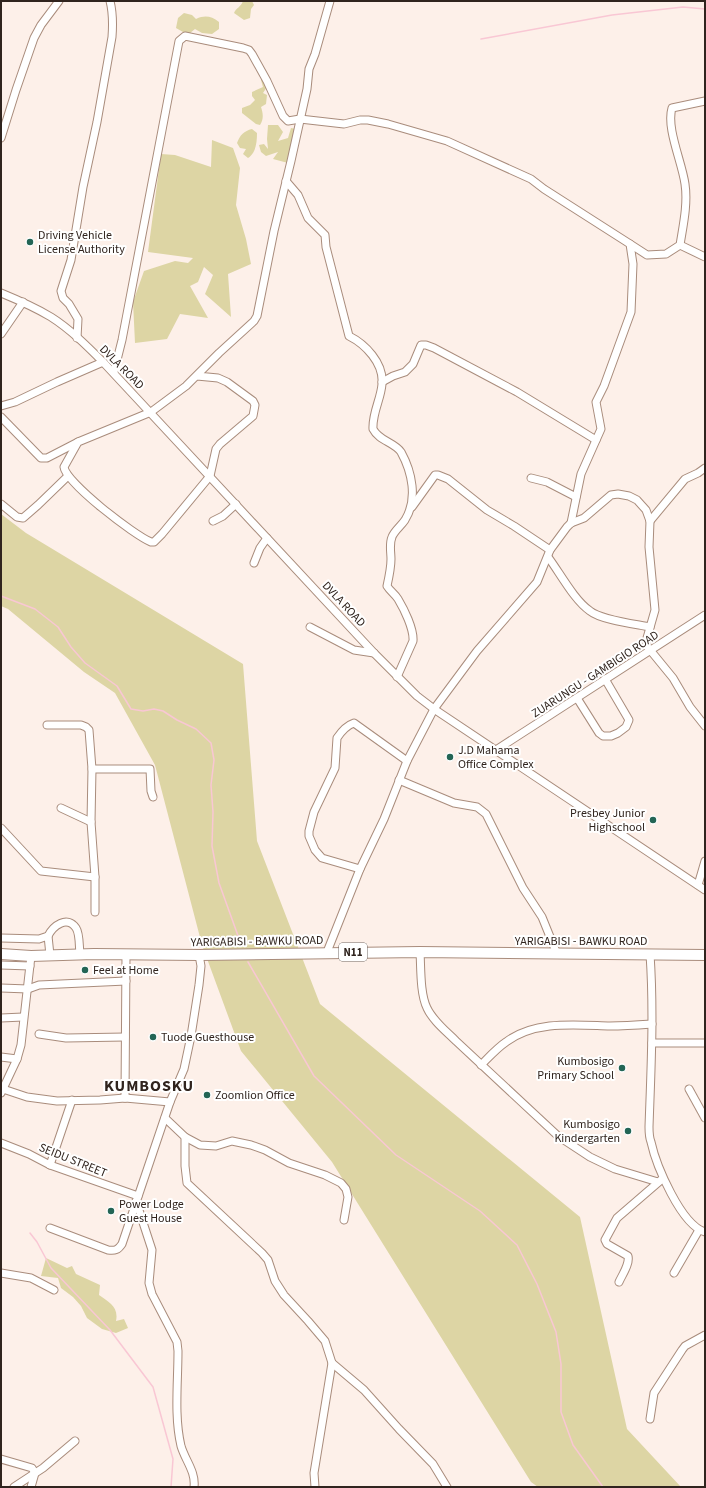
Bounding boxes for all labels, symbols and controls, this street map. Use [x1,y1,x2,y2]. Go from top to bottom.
place label: Driving Vehicle License Authority [38,227,125,258]
marker: Driving Vehicle License Authority [25,237,35,247]
street label: DVLA ROAD [96,341,148,393]
street label: DVLA ROAD [318,578,369,631]
street label: ZUARUNGU - GAMBIGIO ROAD [528,627,662,722]
place label: J.D Mahama Office Complex [458,742,534,773]
marker: J.D Mahama Office Complex [445,752,455,762]
place label: Presbey Junior Highschool [570,805,646,836]
marker: Presbey Junior Highschool [648,815,658,825]
street label: YARIGABISI - BAWKU ROAD [190,932,324,951]
street label: YARIGABISI - BAWKU ROAD [514,933,647,950]
road number: N11 [339,943,367,961]
place label: Feel at Home [93,962,159,979]
marker: Feel at Home [80,965,90,975]
place label: Tuode Guesthouse [161,1029,254,1046]
marker: Tuode Guesthouse [148,1032,158,1042]
place label: Kumbosigo Primary School [537,1053,614,1084]
marker: Kumbosigo Primary School [617,1063,627,1073]
district label: KUMBOSKU [104,1075,194,1097]
place label: Zoomlion Office [215,1087,295,1104]
marker: Zoomlion Office [202,1090,212,1100]
place label: Kumbosigo Kindergarten [554,1116,620,1147]
marker: Kumbosigo Kindergarten [623,1126,633,1136]
street label: SEIDU STREET [36,1139,110,1182]
place label: Power Lodge Guest House [119,1196,184,1227]
marker: Power Lodge Guest House [106,1206,116,1216]

